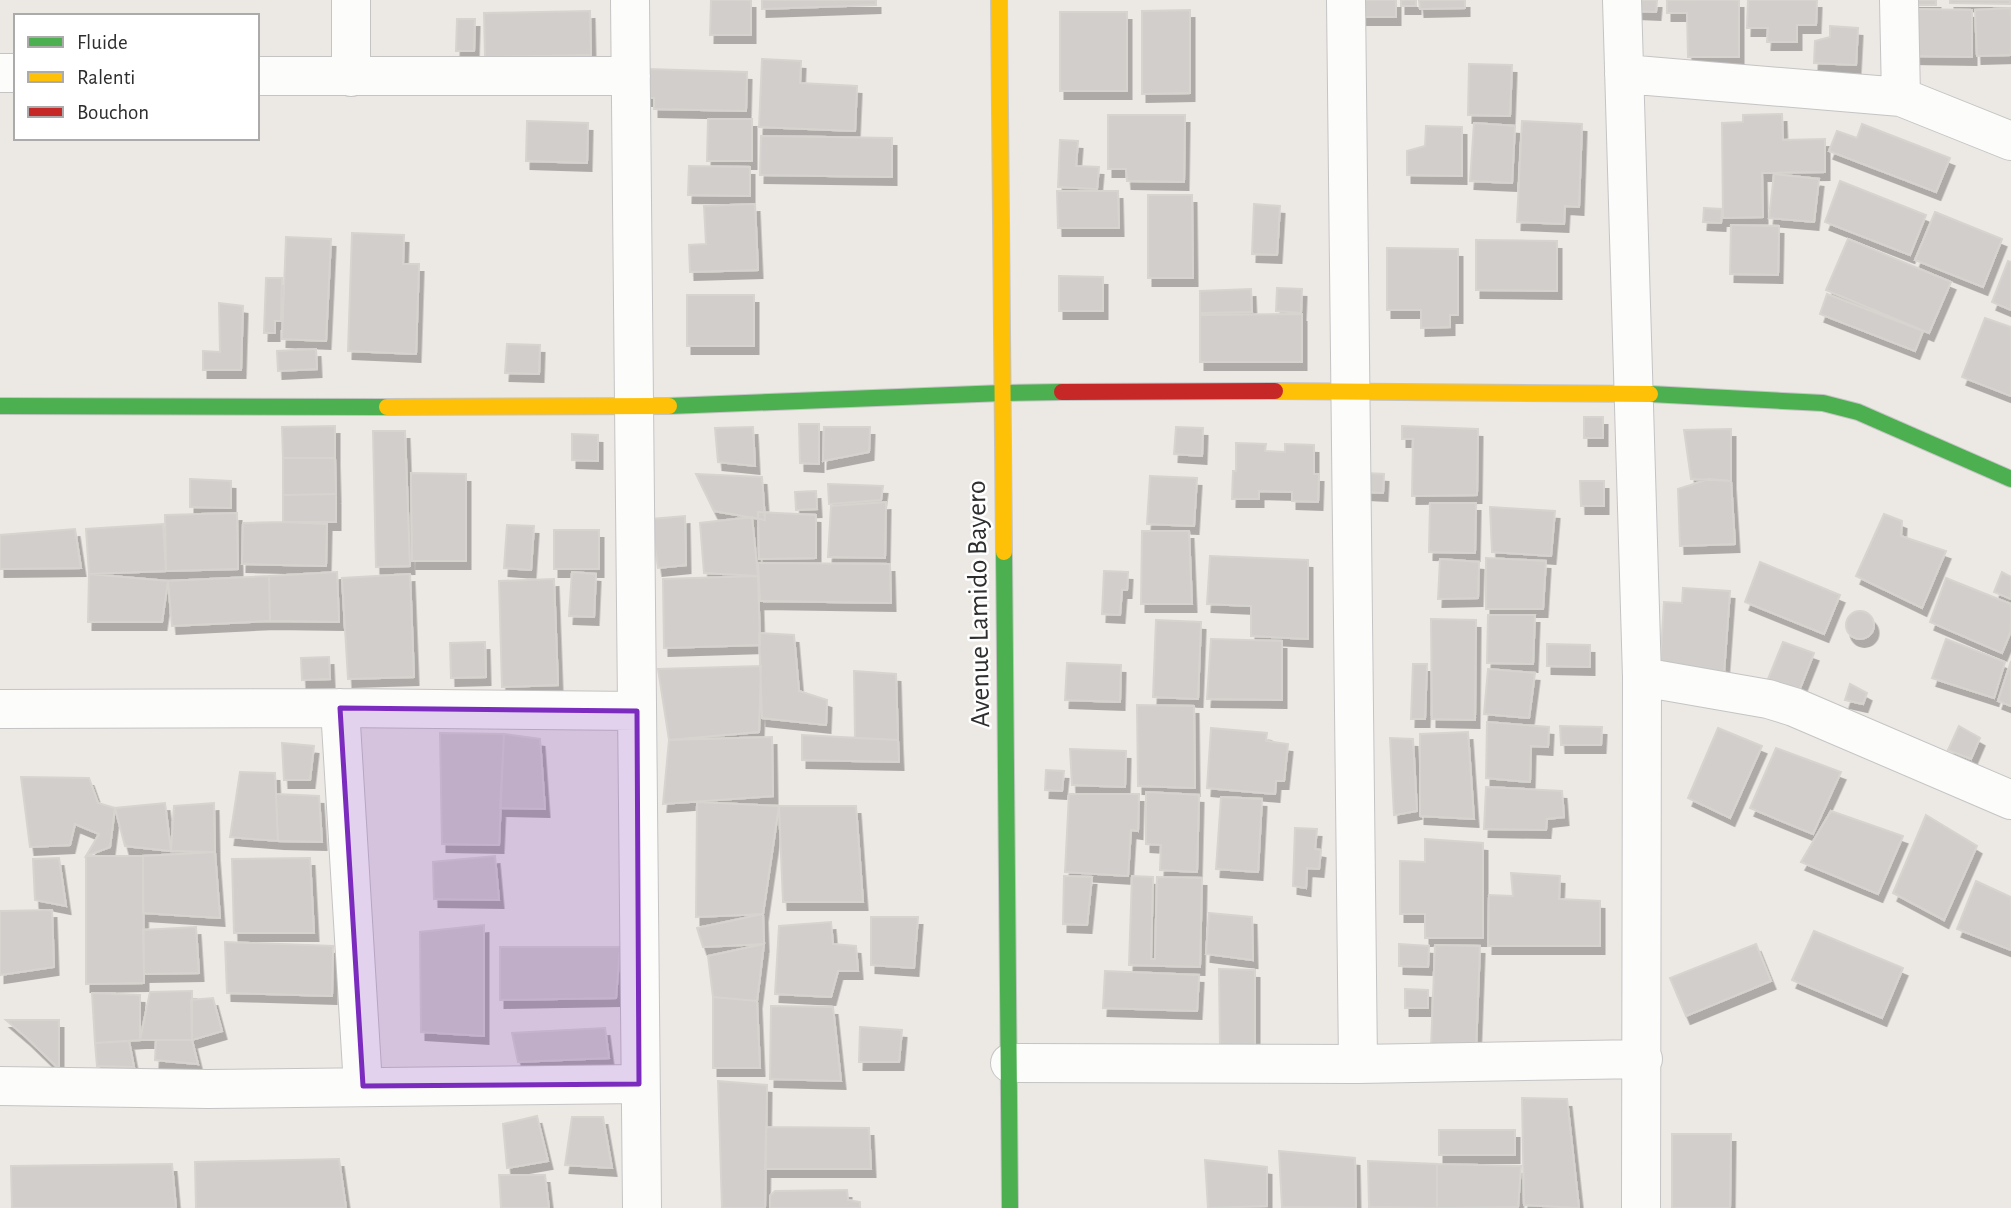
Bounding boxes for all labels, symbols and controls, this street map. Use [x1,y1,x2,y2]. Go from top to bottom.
legend [14,14,259,140]
text: Fluide [77,32,128,53]
text: Ralenti [77,67,135,88]
text: Bouchon [77,102,149,123]
street label: Avenue Lamido Bayero [963,480,995,728]

